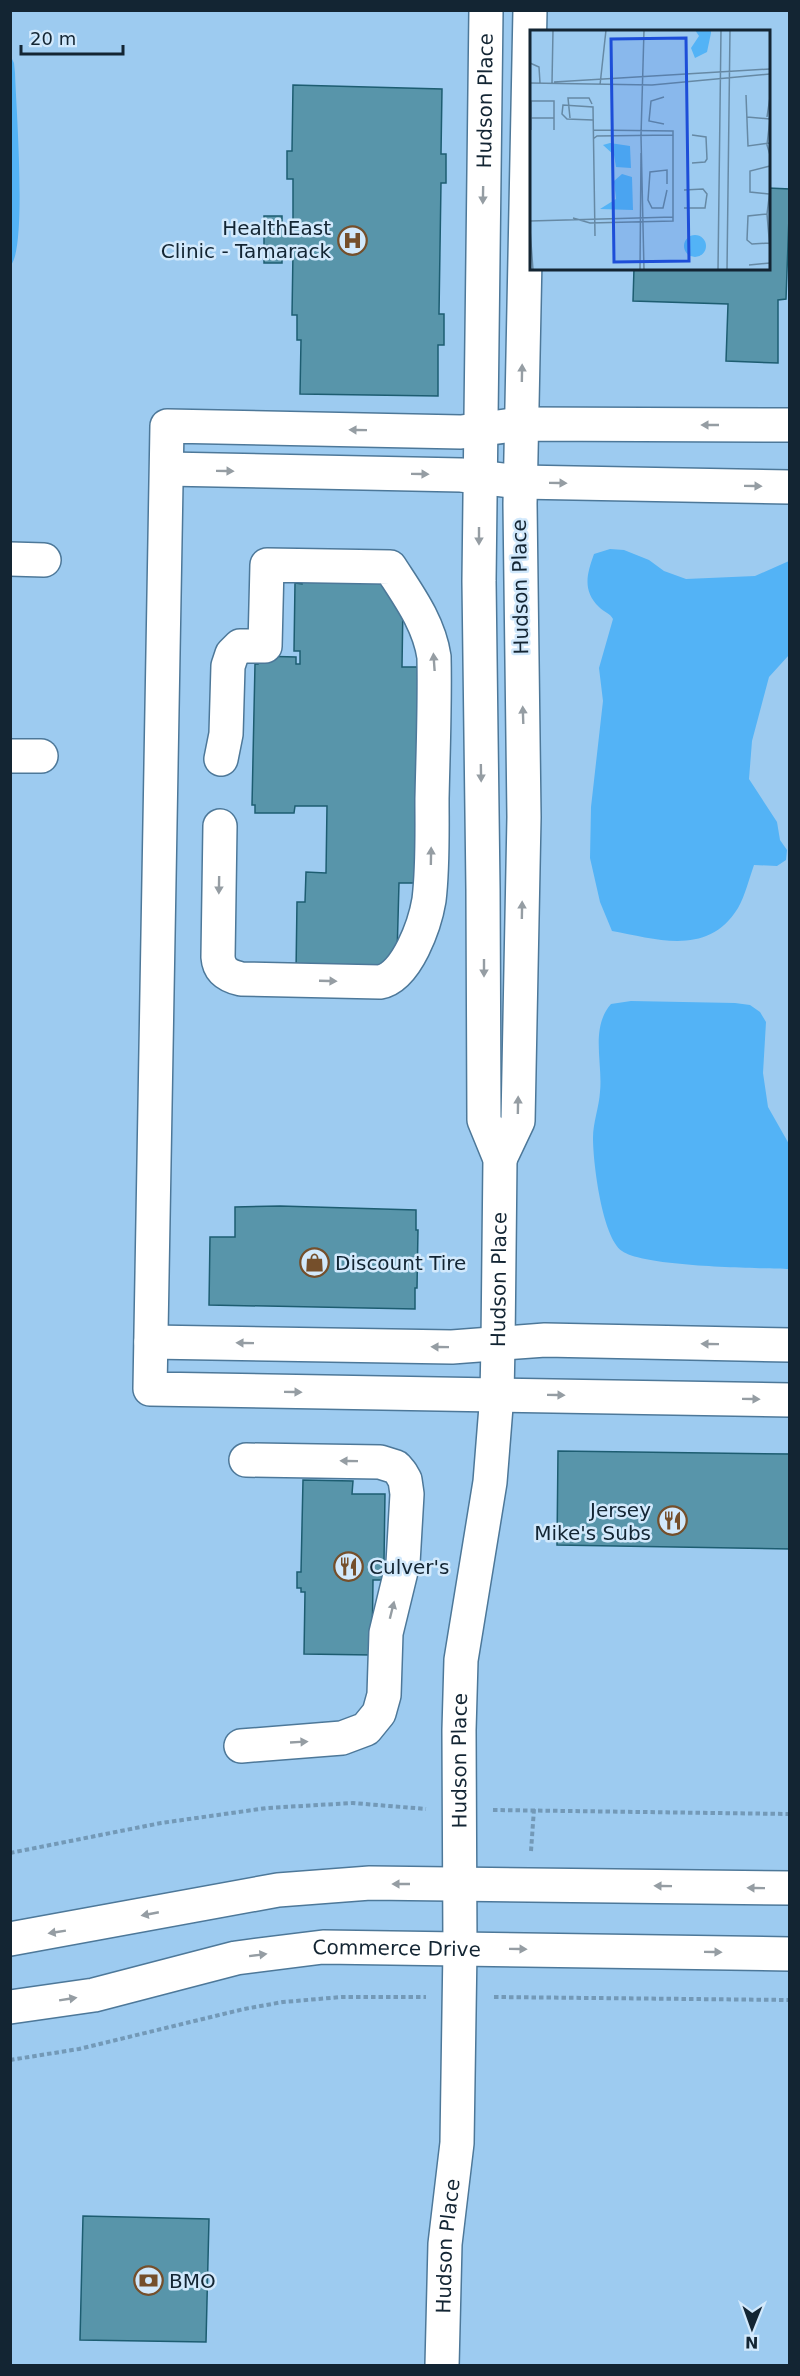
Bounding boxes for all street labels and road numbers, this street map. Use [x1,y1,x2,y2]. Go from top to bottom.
street label: Hudson Place [472,33,498,168]
street label: Hudson Place [507,519,533,655]
street label: Hudson Place [486,1212,511,1347]
street label: Hudson Place [447,1693,472,1829]
street label: Commerce Drive [311,1935,481,1961]
street label: Hudson Place [431,2177,465,2314]

